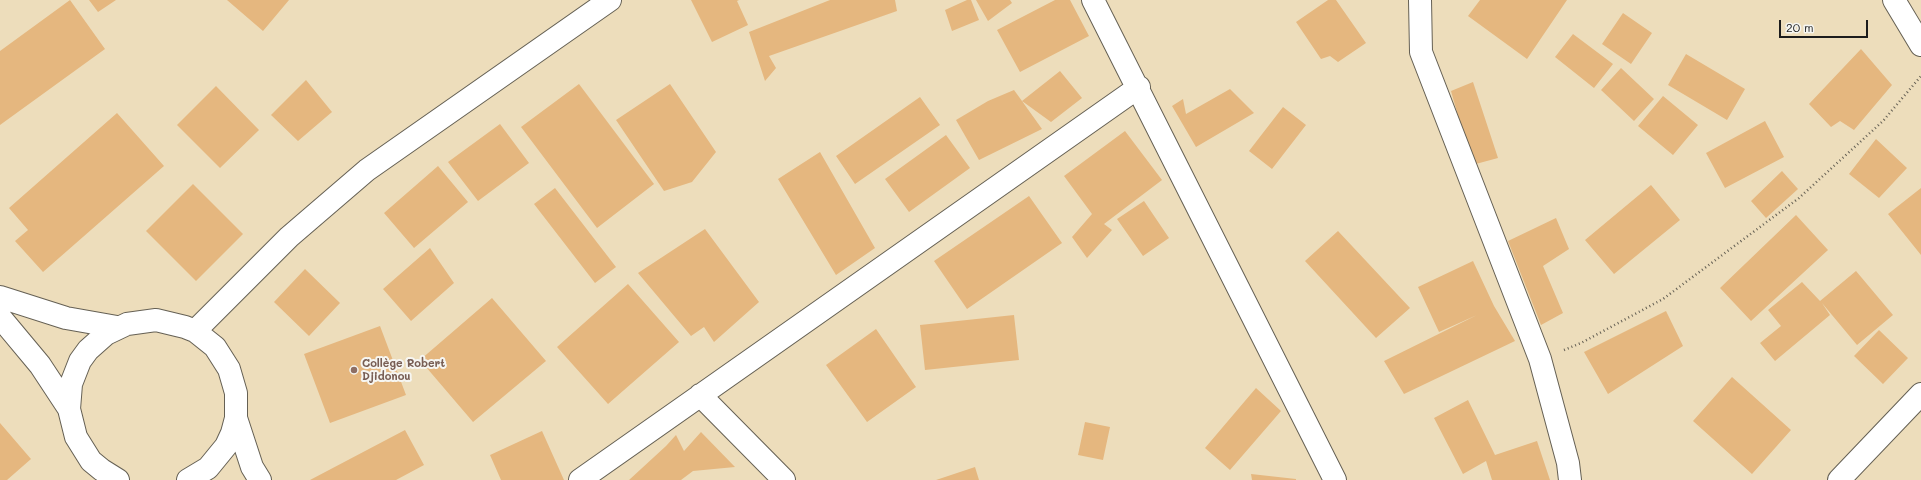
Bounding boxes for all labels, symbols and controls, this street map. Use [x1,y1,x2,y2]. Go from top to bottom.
scale bar [1781,12,1870,38]
text: 20 m [1786,19,1814,35]
place label: Collège Robert Djidonou [362,357,445,383]
marker: Collège Robert Djidonou [349,365,359,375]

